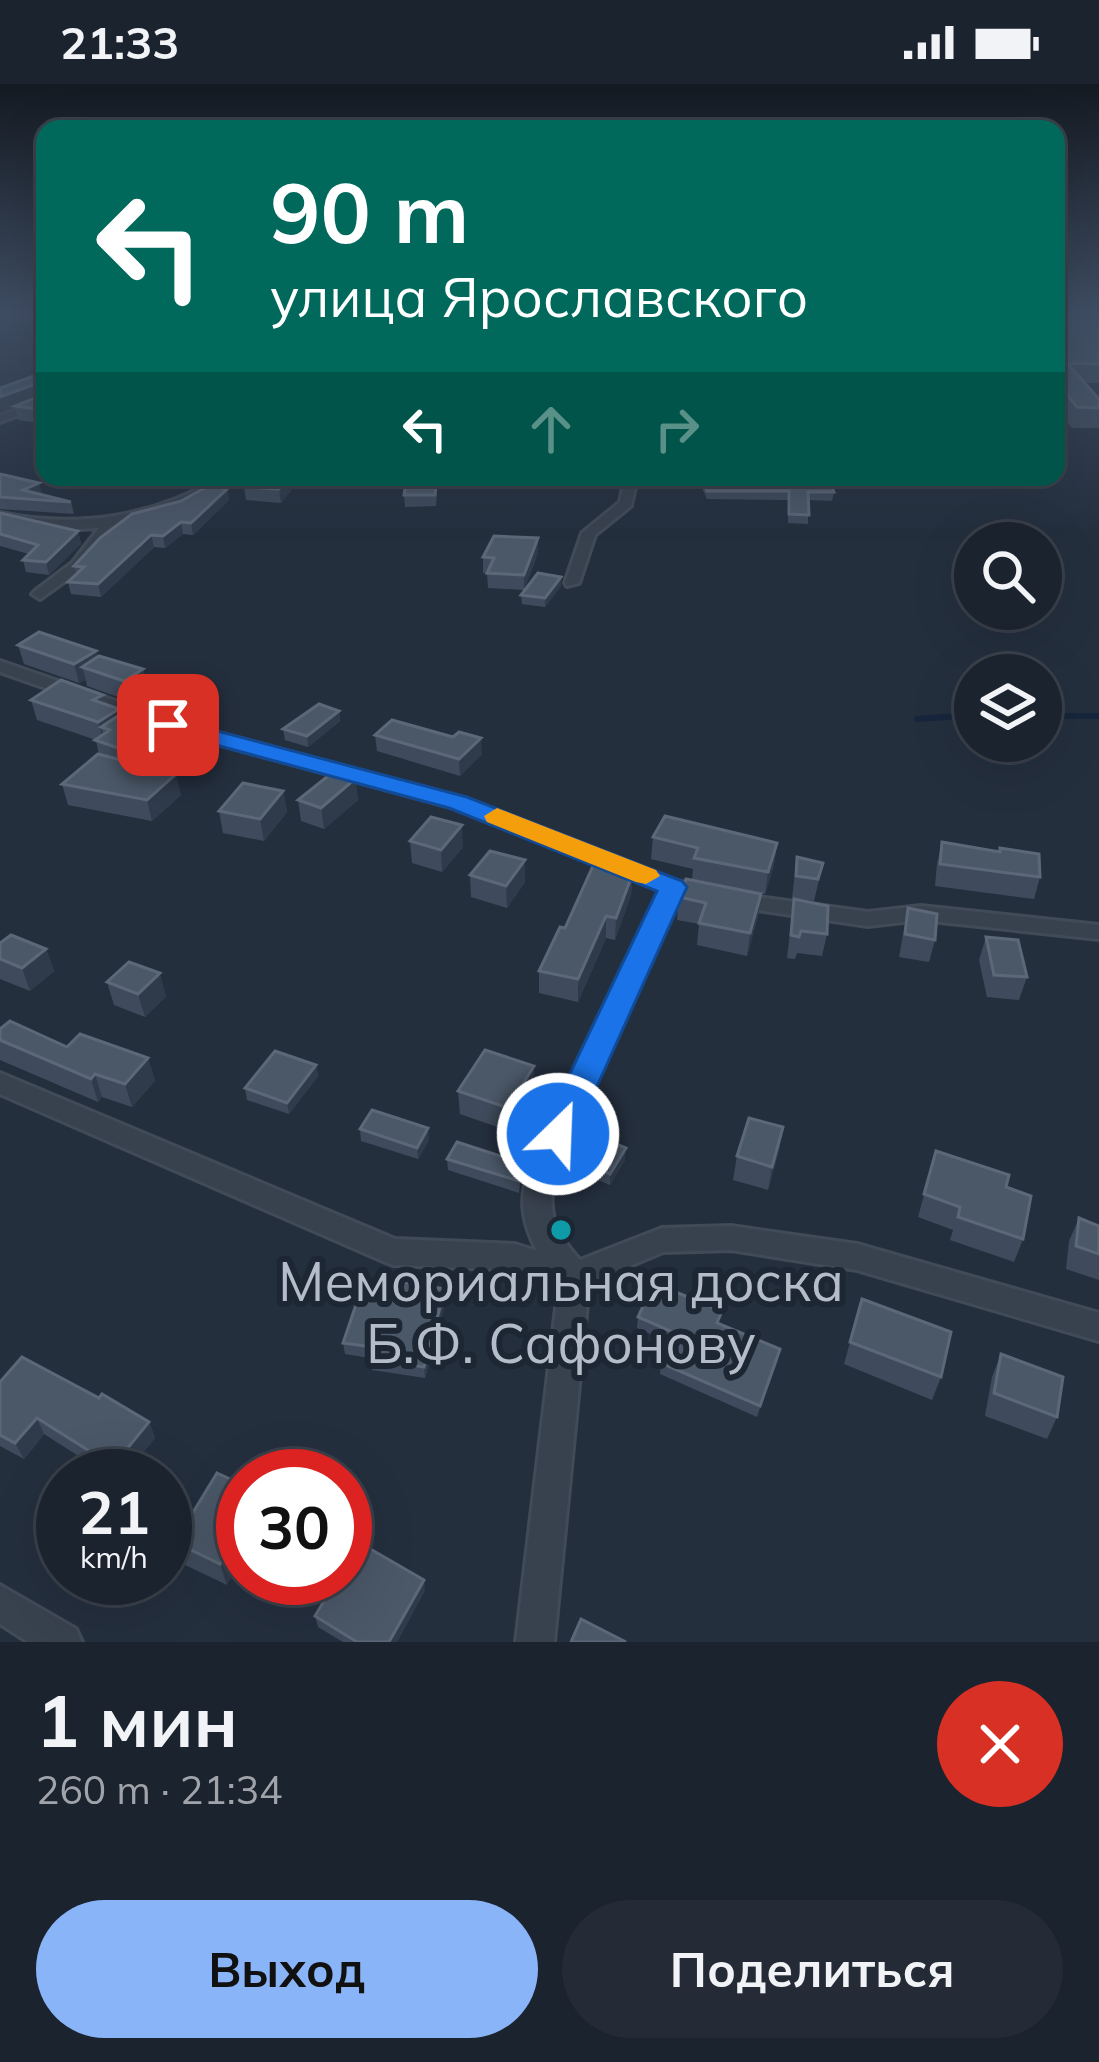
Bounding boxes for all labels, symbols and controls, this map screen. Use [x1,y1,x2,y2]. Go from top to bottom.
text: 21:33 [60,14,179,70]
text: 90 m [270,159,469,264]
icon: left [72,168,228,324]
text: улица Ярославского [270,263,808,331]
icon: left [392,396,458,462]
icon: ahead [518,396,584,462]
icon: right [644,396,710,462]
map controls [954,522,1062,762]
button: search [954,522,1062,630]
button: layers [954,654,1062,762]
pin [117,674,219,776]
icon: arrive [135,692,201,758]
position arrow [495,1071,621,1197]
marker: Мемориальная доска Б.Ф. Сафонову [548,1217,574,1243]
place label: Мемориальная доска Б.Ф. Сафонову [278,1247,844,1377]
speed limit sign: 30 [216,1449,372,1605]
text: 21 [78,1474,150,1549]
text: km/h [80,1538,148,1576]
text: 1 мин [36,1675,238,1765]
button: close [937,1681,1063,1807]
text: 260 m · 21:34 [36,1765,282,1814]
button: Выход [36,1900,538,2038]
button: Поделиться [562,1900,1063,2038]

